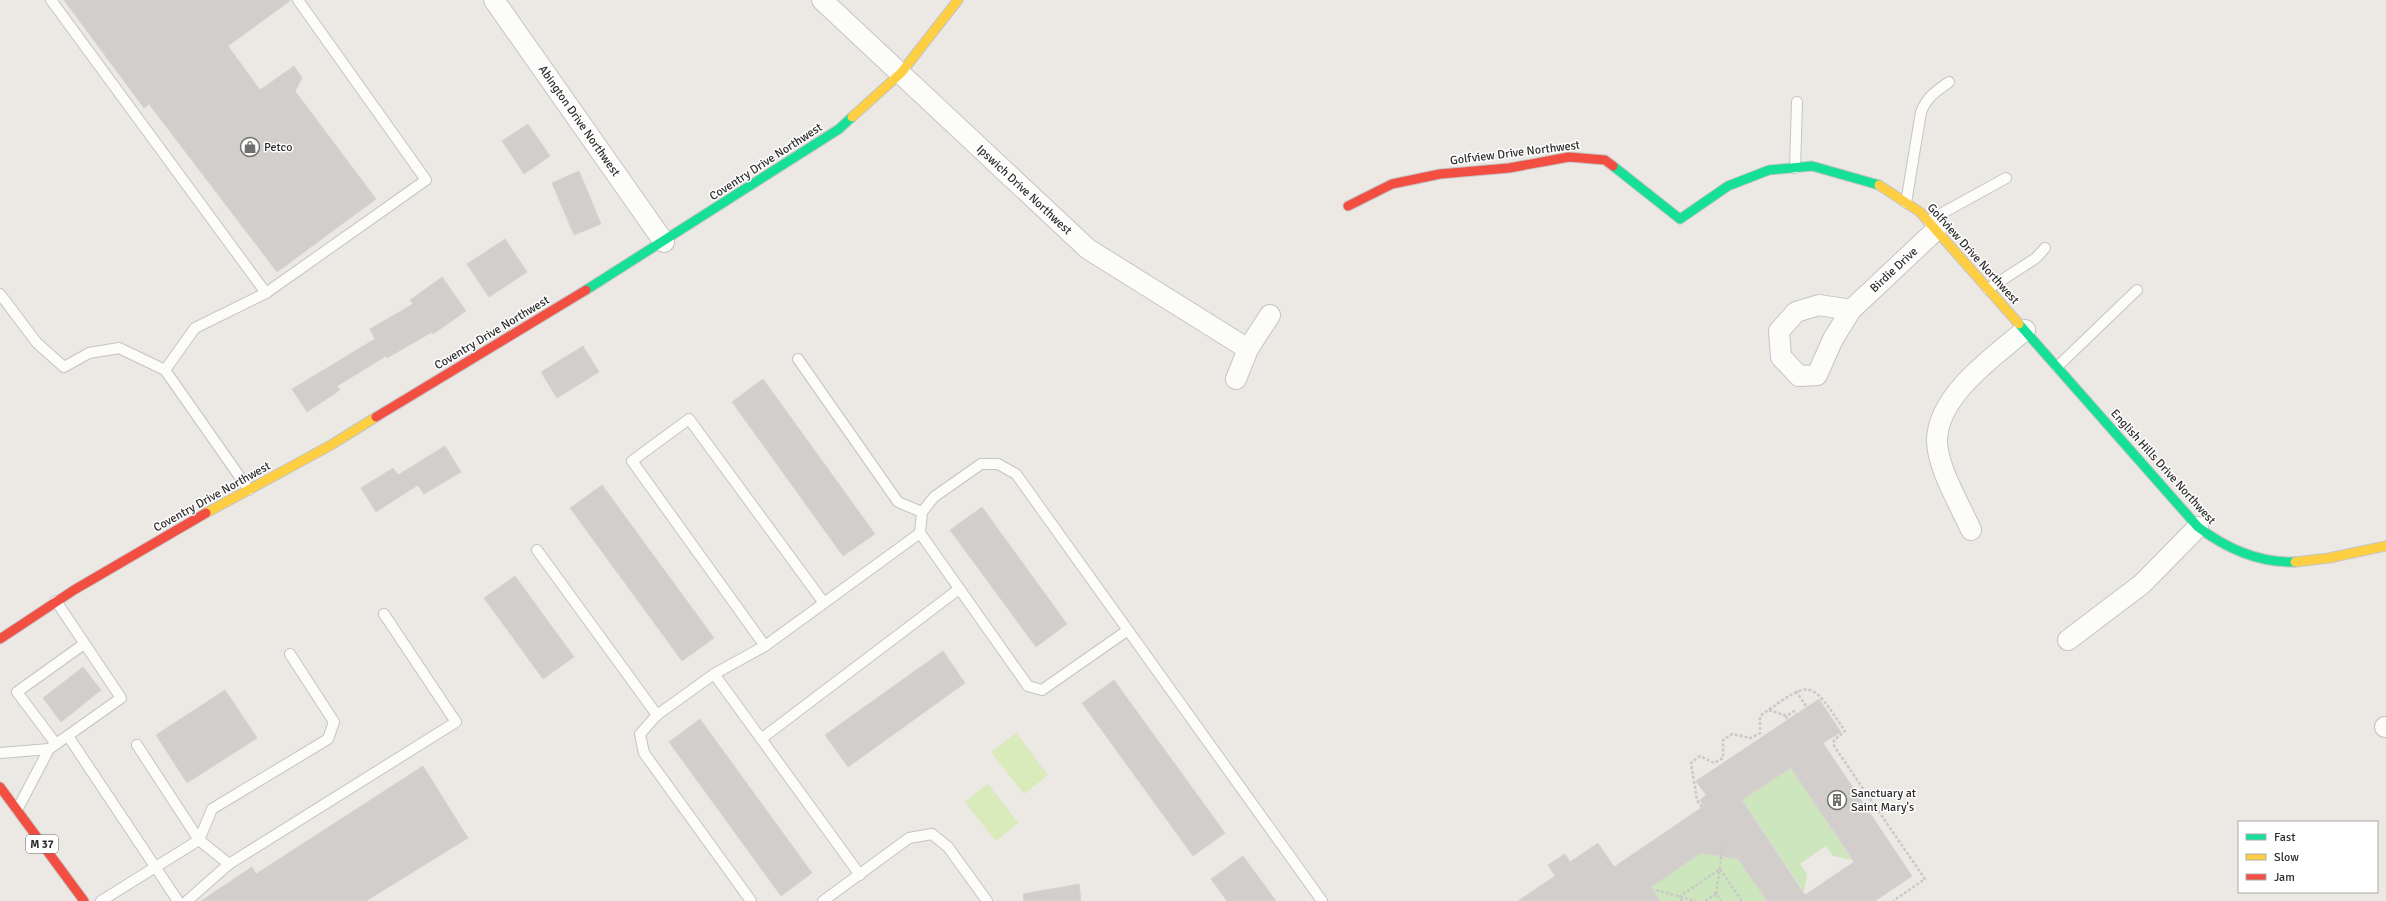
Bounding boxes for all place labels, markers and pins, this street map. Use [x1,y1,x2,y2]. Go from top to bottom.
shop icon: Petco [239,136,261,158]
place label: Petco [264,140,292,155]
place label: Sanctuary at Saint Mary's [1851,786,1916,815]
building icon: Sanctuary at Saint Mary's [1826,789,1848,811]

